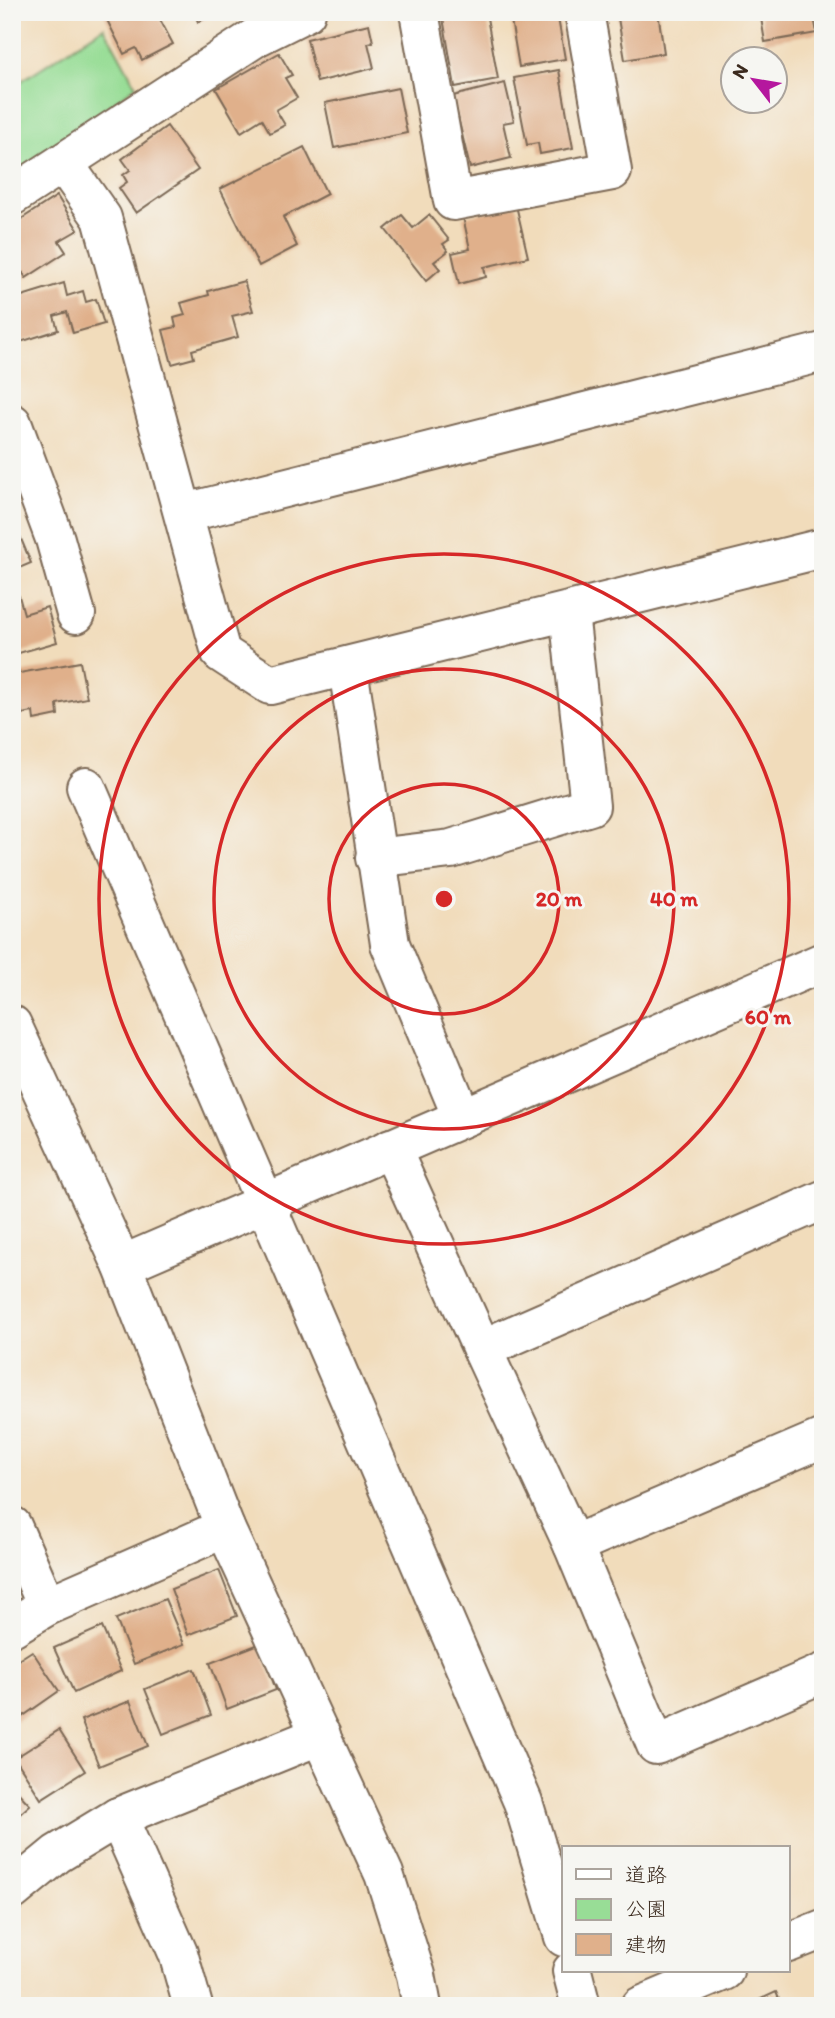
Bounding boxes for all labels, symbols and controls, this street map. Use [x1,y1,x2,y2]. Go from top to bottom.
north arrow [720,46,790,116]
text: N [727,60,753,83]
text: 20 m [536,886,583,911]
text: 40 m [650,886,698,911]
centre of rings [432,887,456,911]
text: 60 m [745,1004,792,1029]
legend [562,1846,790,1972]
text: 道路 [625,1862,667,1887]
text: 公園 [625,1896,667,1921]
text: 建物 [625,1932,667,1957]

